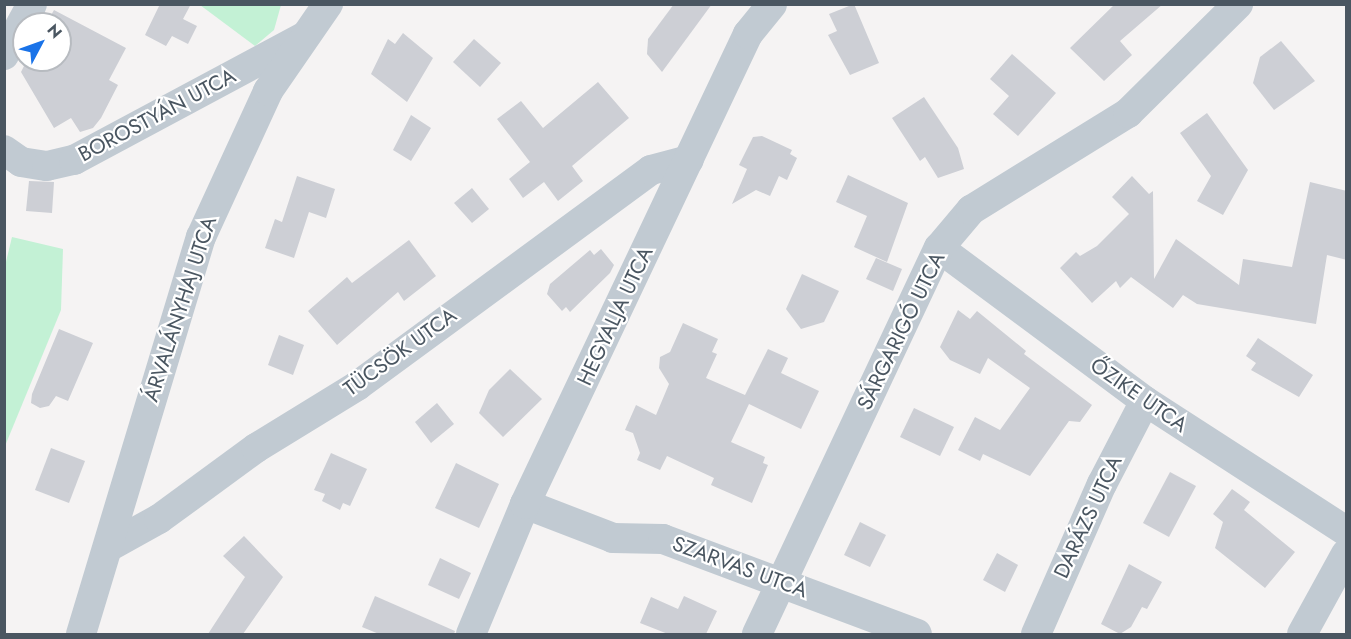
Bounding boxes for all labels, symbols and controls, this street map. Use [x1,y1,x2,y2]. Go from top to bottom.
north arrow [12,12,72,72]
text: N [42,19,67,44]
street label: BOROSTYÁN UTCA [74,63,240,167]
street label: ÁRVALÁNYHAJ UTCA [138,213,222,405]
street label: HEGYALJA UTCA [572,243,658,389]
street label: SÁRGARIGÓ UTCA [852,248,950,414]
street label: TÜCSÖK UTCA [339,303,461,401]
street label: ŐZIKE UTCA [1086,352,1192,438]
street label: DARÁZS UTCA [1049,452,1127,582]
street label: SZARVAS UTCA [669,531,811,603]

